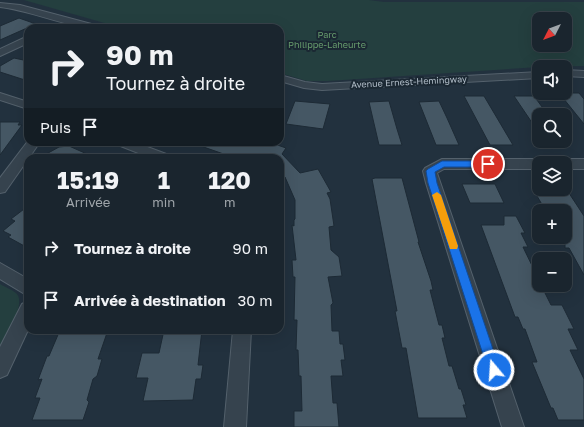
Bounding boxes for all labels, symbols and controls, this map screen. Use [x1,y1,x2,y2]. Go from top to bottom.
north arrow [532,12,572,52]
map controls [532,12,572,292]
park label: Parc Philippe-Laheurte [288,29,366,50]
text: 90 m [106,38,173,71]
icon: right [40,40,92,92]
button: sound [532,60,572,100]
text: Tournez à droite [106,72,245,94]
street label: Avenue Ernest-Hemingway [351,73,467,90]
button: search [532,108,572,148]
icon: arrive [79,116,101,138]
text: Puis [40,118,71,136]
pin [471,147,505,181]
icon: arrive [477,153,499,175]
button: layers [532,156,572,196]
text: 15:19 [57,165,119,194]
text: 1 [158,165,170,194]
text: 120 [208,165,251,194]
text: Arrivée [66,194,110,210]
text: min [152,194,175,210]
text: m [224,194,235,210]
button: + [532,204,572,244]
icon: right [40,237,62,259]
text: Tournez à droite [74,239,191,257]
text: 90 m [233,239,268,257]
button: − [532,252,572,292]
icon: arrive [40,289,62,311]
text: Arrivée à destination [74,291,226,309]
text: 30 m [238,291,273,309]
position arrow [473,349,515,391]

